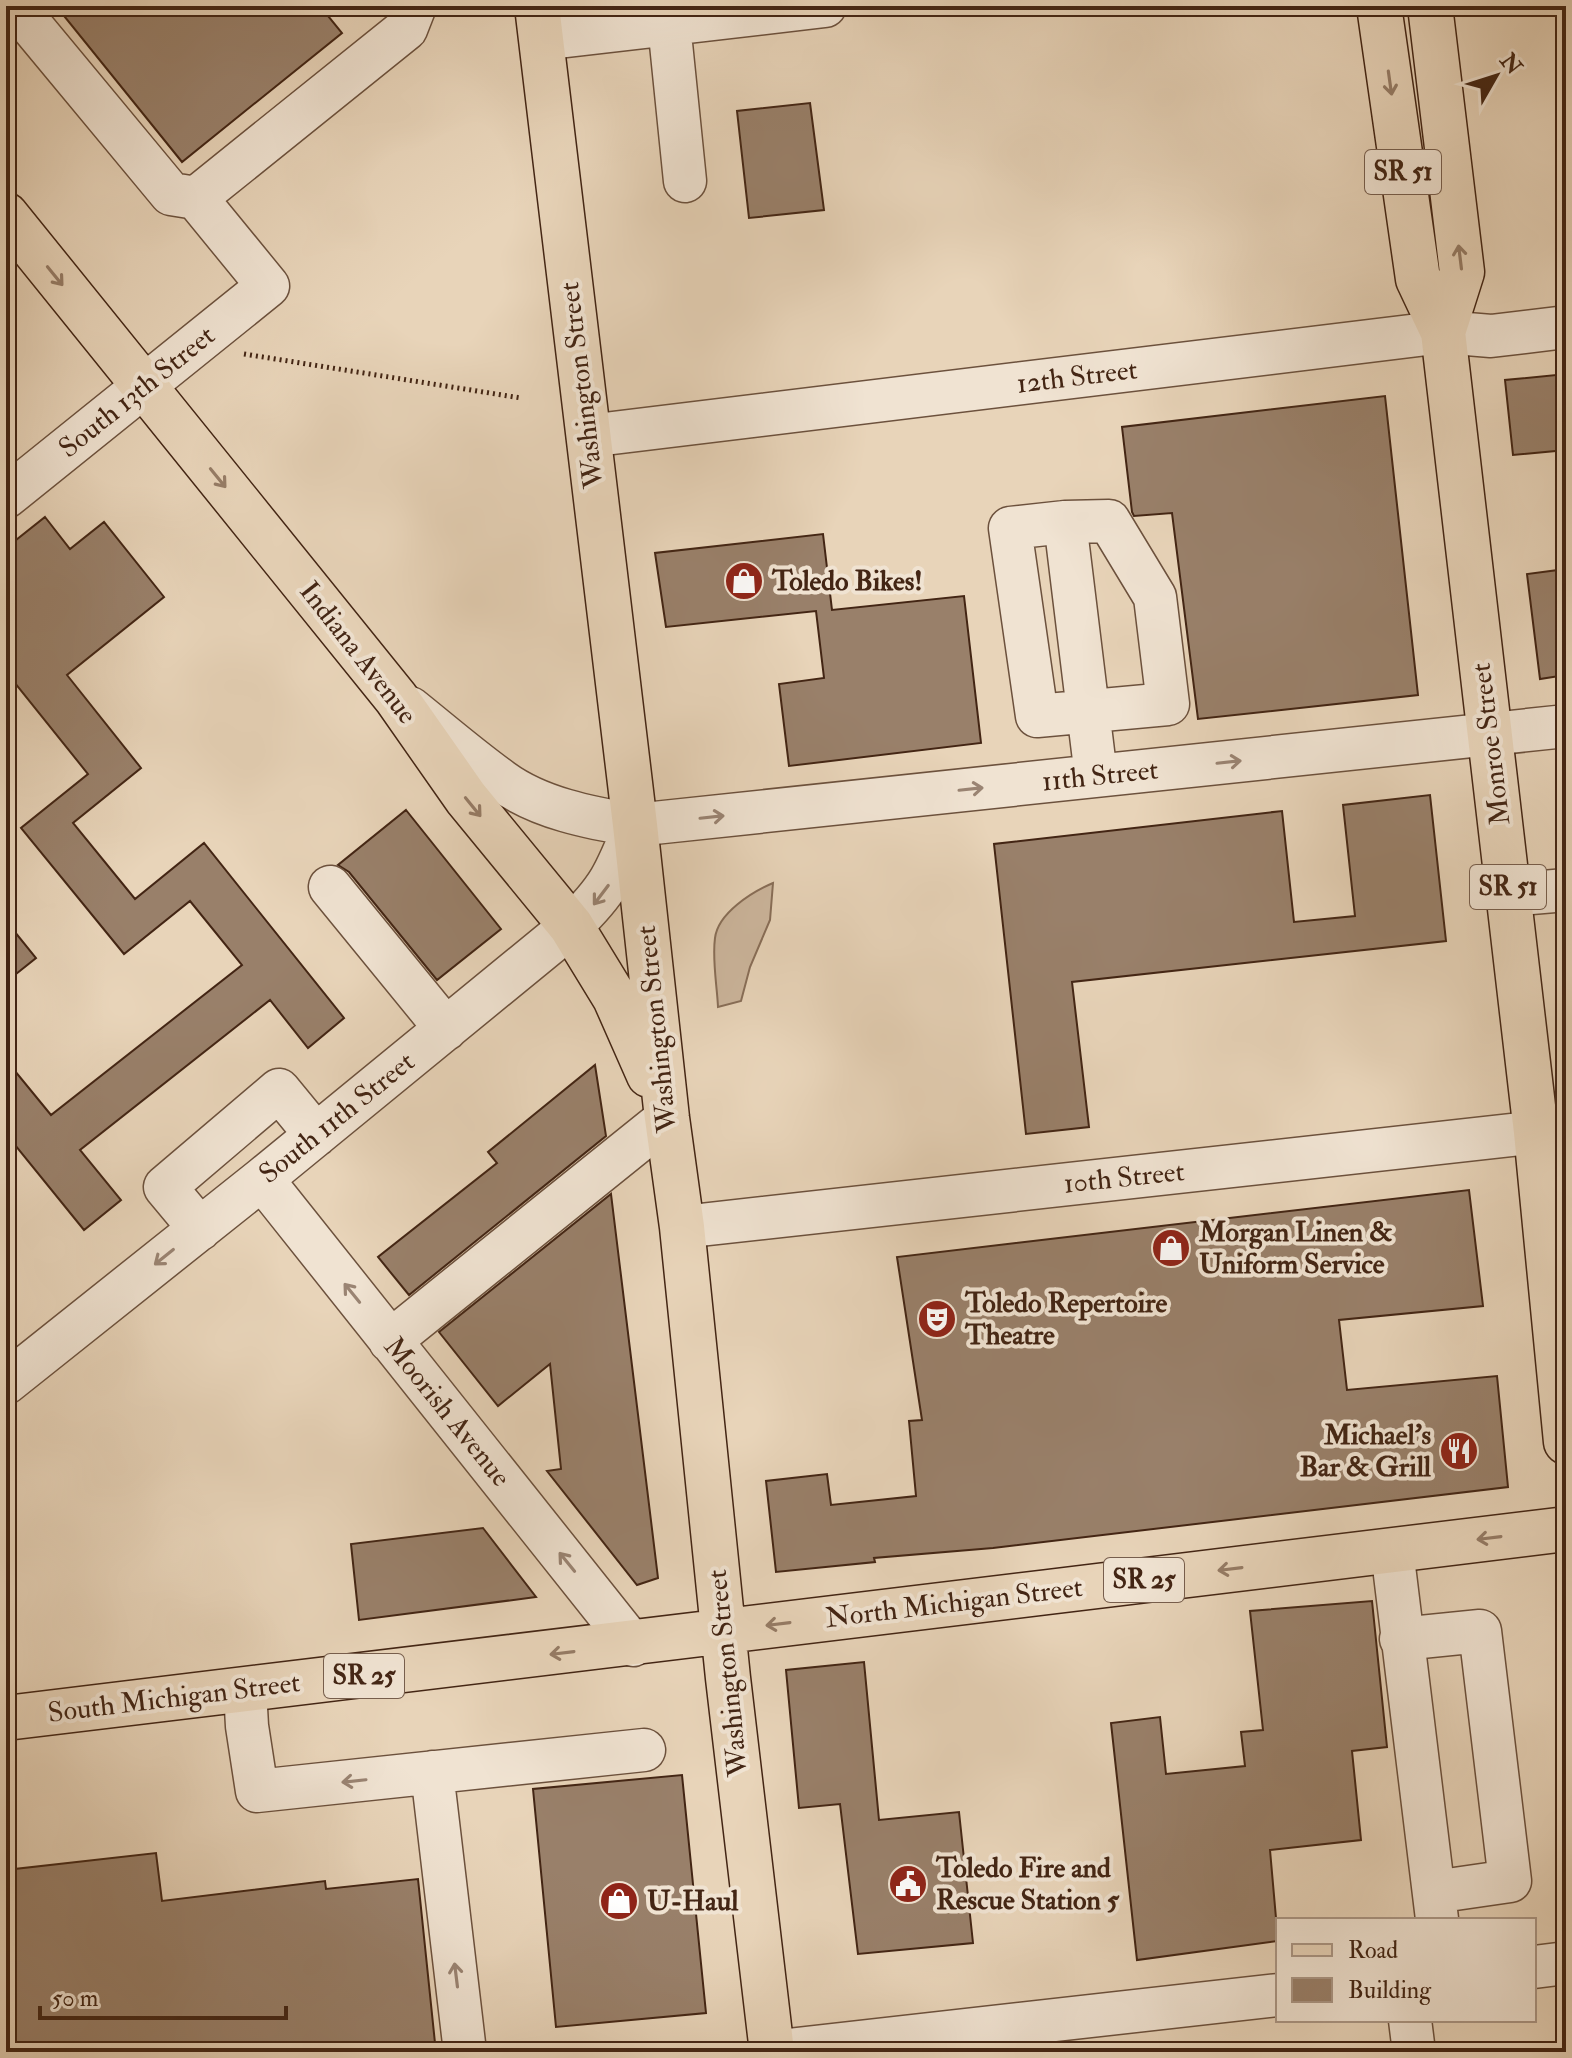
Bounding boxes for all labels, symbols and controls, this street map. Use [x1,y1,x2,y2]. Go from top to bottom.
north arrow [1456,36,1536,116]
text: N [1493,47,1528,81]
one-way arrow [1383,70,1398,95]
road number: SR 51 [1365,150,1441,194]
one-way arrow [1452,245,1467,270]
one-way arrow [46,265,64,286]
street label: Washington Street [552,280,612,491]
street label: South 13th Street [52,318,222,466]
street label: 12th Street [1015,352,1139,402]
one-way arrow [210,467,227,488]
shop icon: Toledo Bikes! [723,560,765,602]
place label: Toledo Bikes! [771,564,922,599]
street label: Indiana Avenue [291,575,425,732]
street label: Monroe Street [1464,661,1518,827]
street label: 11th Street [1040,752,1160,800]
one-way arrow [1215,754,1242,769]
one-way arrow [957,782,984,797]
one-way arrow [464,796,482,817]
one-way arrow [698,809,725,824]
road number: SR 51 [1470,865,1546,909]
one-way arrow [592,884,609,905]
street label: Washington Street [629,924,685,1135]
street label: South 11th Street [252,1045,422,1191]
street label: 10th Street [1062,1154,1186,1202]
place label: Morgan Linen & Uniform Service [1198,1215,1393,1282]
shop icon: Morgan Linen & Uniform Service [1150,1227,1192,1269]
one-way arrow [154,1248,175,1266]
one-way arrow [344,1283,361,1304]
place label: Toledo Repertoire Theatre [964,1286,1167,1353]
theatre icon: Toledo Repertoire Theatre [916,1298,958,1340]
street label: Moorish Avenue [376,1330,518,1494]
place label: Michael's Bar & Grill [1300,1418,1432,1485]
restaurant icon: Michael's Bar & Grill [1438,1430,1480,1472]
one-way arrow [1476,1531,1502,1546]
one-way arrow [558,1552,576,1573]
road number: SR 25 [1104,1558,1184,1602]
one-way arrow [1218,1562,1244,1577]
street label: Washington Street [700,1568,756,1779]
street label: North Michigan Street [823,1570,1085,1636]
one-way arrow [766,1617,791,1632]
one-way arrow [549,1645,576,1660]
road number: SR 25 [324,1654,404,1698]
street label: South Michigan Street [46,1665,302,1731]
one-way arrow [342,1773,368,1788]
place label: Toledo Fire and Rescue Station 5 [935,1851,1120,1918]
public building icon: Toledo Fire and Rescue Station 5 [887,1863,929,1905]
shop icon: U-Haul [598,1880,640,1922]
place label: U-Haul [647,1884,739,1919]
legend [1276,1918,1536,2022]
text: Road [1348,1935,1398,1966]
one-way arrow [448,1962,463,1988]
scale bar [40,1970,286,2020]
text: Building [1348,1975,1432,2006]
text: 50 m [52,1983,99,2014]

